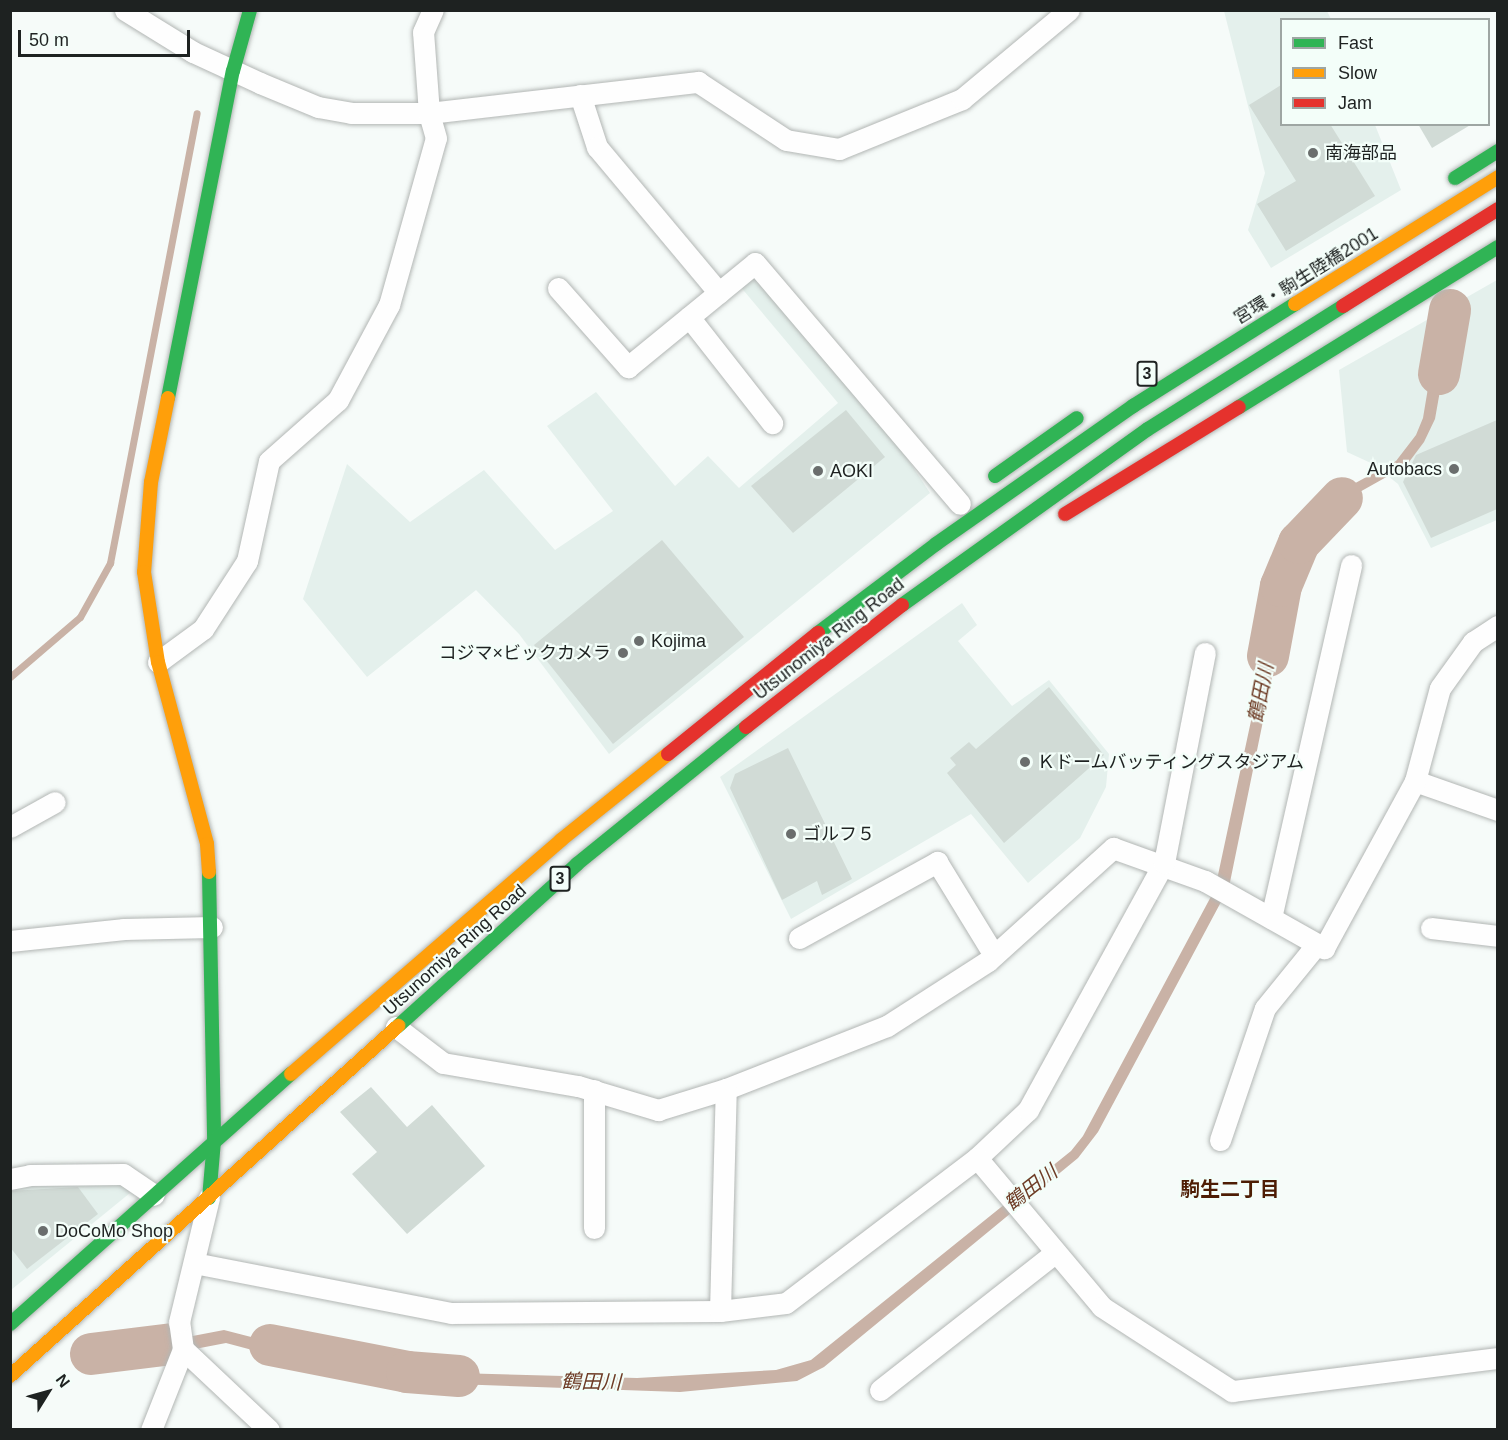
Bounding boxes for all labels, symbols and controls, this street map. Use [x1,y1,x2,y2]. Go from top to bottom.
scale bar [21,18,194,56]
legend [1280,18,1490,126]
text: 50 m [29,30,69,50]
text: Fast [1338,33,1373,53]
text: Slow [1338,63,1377,83]
text: Jam [1338,93,1372,113]
place label: 南海部品 [1325,142,1397,164]
marker: 南海部品 [1306,146,1320,160]
street label: 宮環・駒生陸橋2001 [1230,223,1382,329]
road number: 3 [1136,361,1158,387]
place label: Autobacs [1367,458,1442,480]
place label: AOKI [830,460,873,482]
marker: Autobacs [1447,462,1461,476]
marker: AOKI [811,464,825,478]
street label: Utsunomiya Ring Road [749,574,909,704]
place label: Kojima [651,630,706,652]
marker: Kojima [632,634,646,648]
place label: コジマ×ビックカメラ [438,642,611,664]
marker: コジマ×ビックカメラ [616,646,630,660]
water label: 鶴田川 [1243,661,1279,725]
place label: Ｋドームバッティングスタジアム [1037,751,1307,773]
marker: Ｋドームバッティングスタジアム [1018,755,1032,769]
place label: ゴルフ５ [803,823,875,845]
marker: ゴルフ５ [784,827,798,841]
road number: 3 [550,866,570,892]
street label: Utsunomiya Ring Road [379,880,531,1020]
water label: 鶴田川 [1000,1160,1062,1216]
district label: 駒生二丁目 [1180,1177,1280,1201]
place label: DoCoMo Shop [55,1220,173,1242]
marker: DoCoMo Shop [36,1224,50,1238]
north arrow [18,1362,78,1422]
water label: 鶴田川 [561,1369,621,1395]
text: N [53,1371,73,1391]

